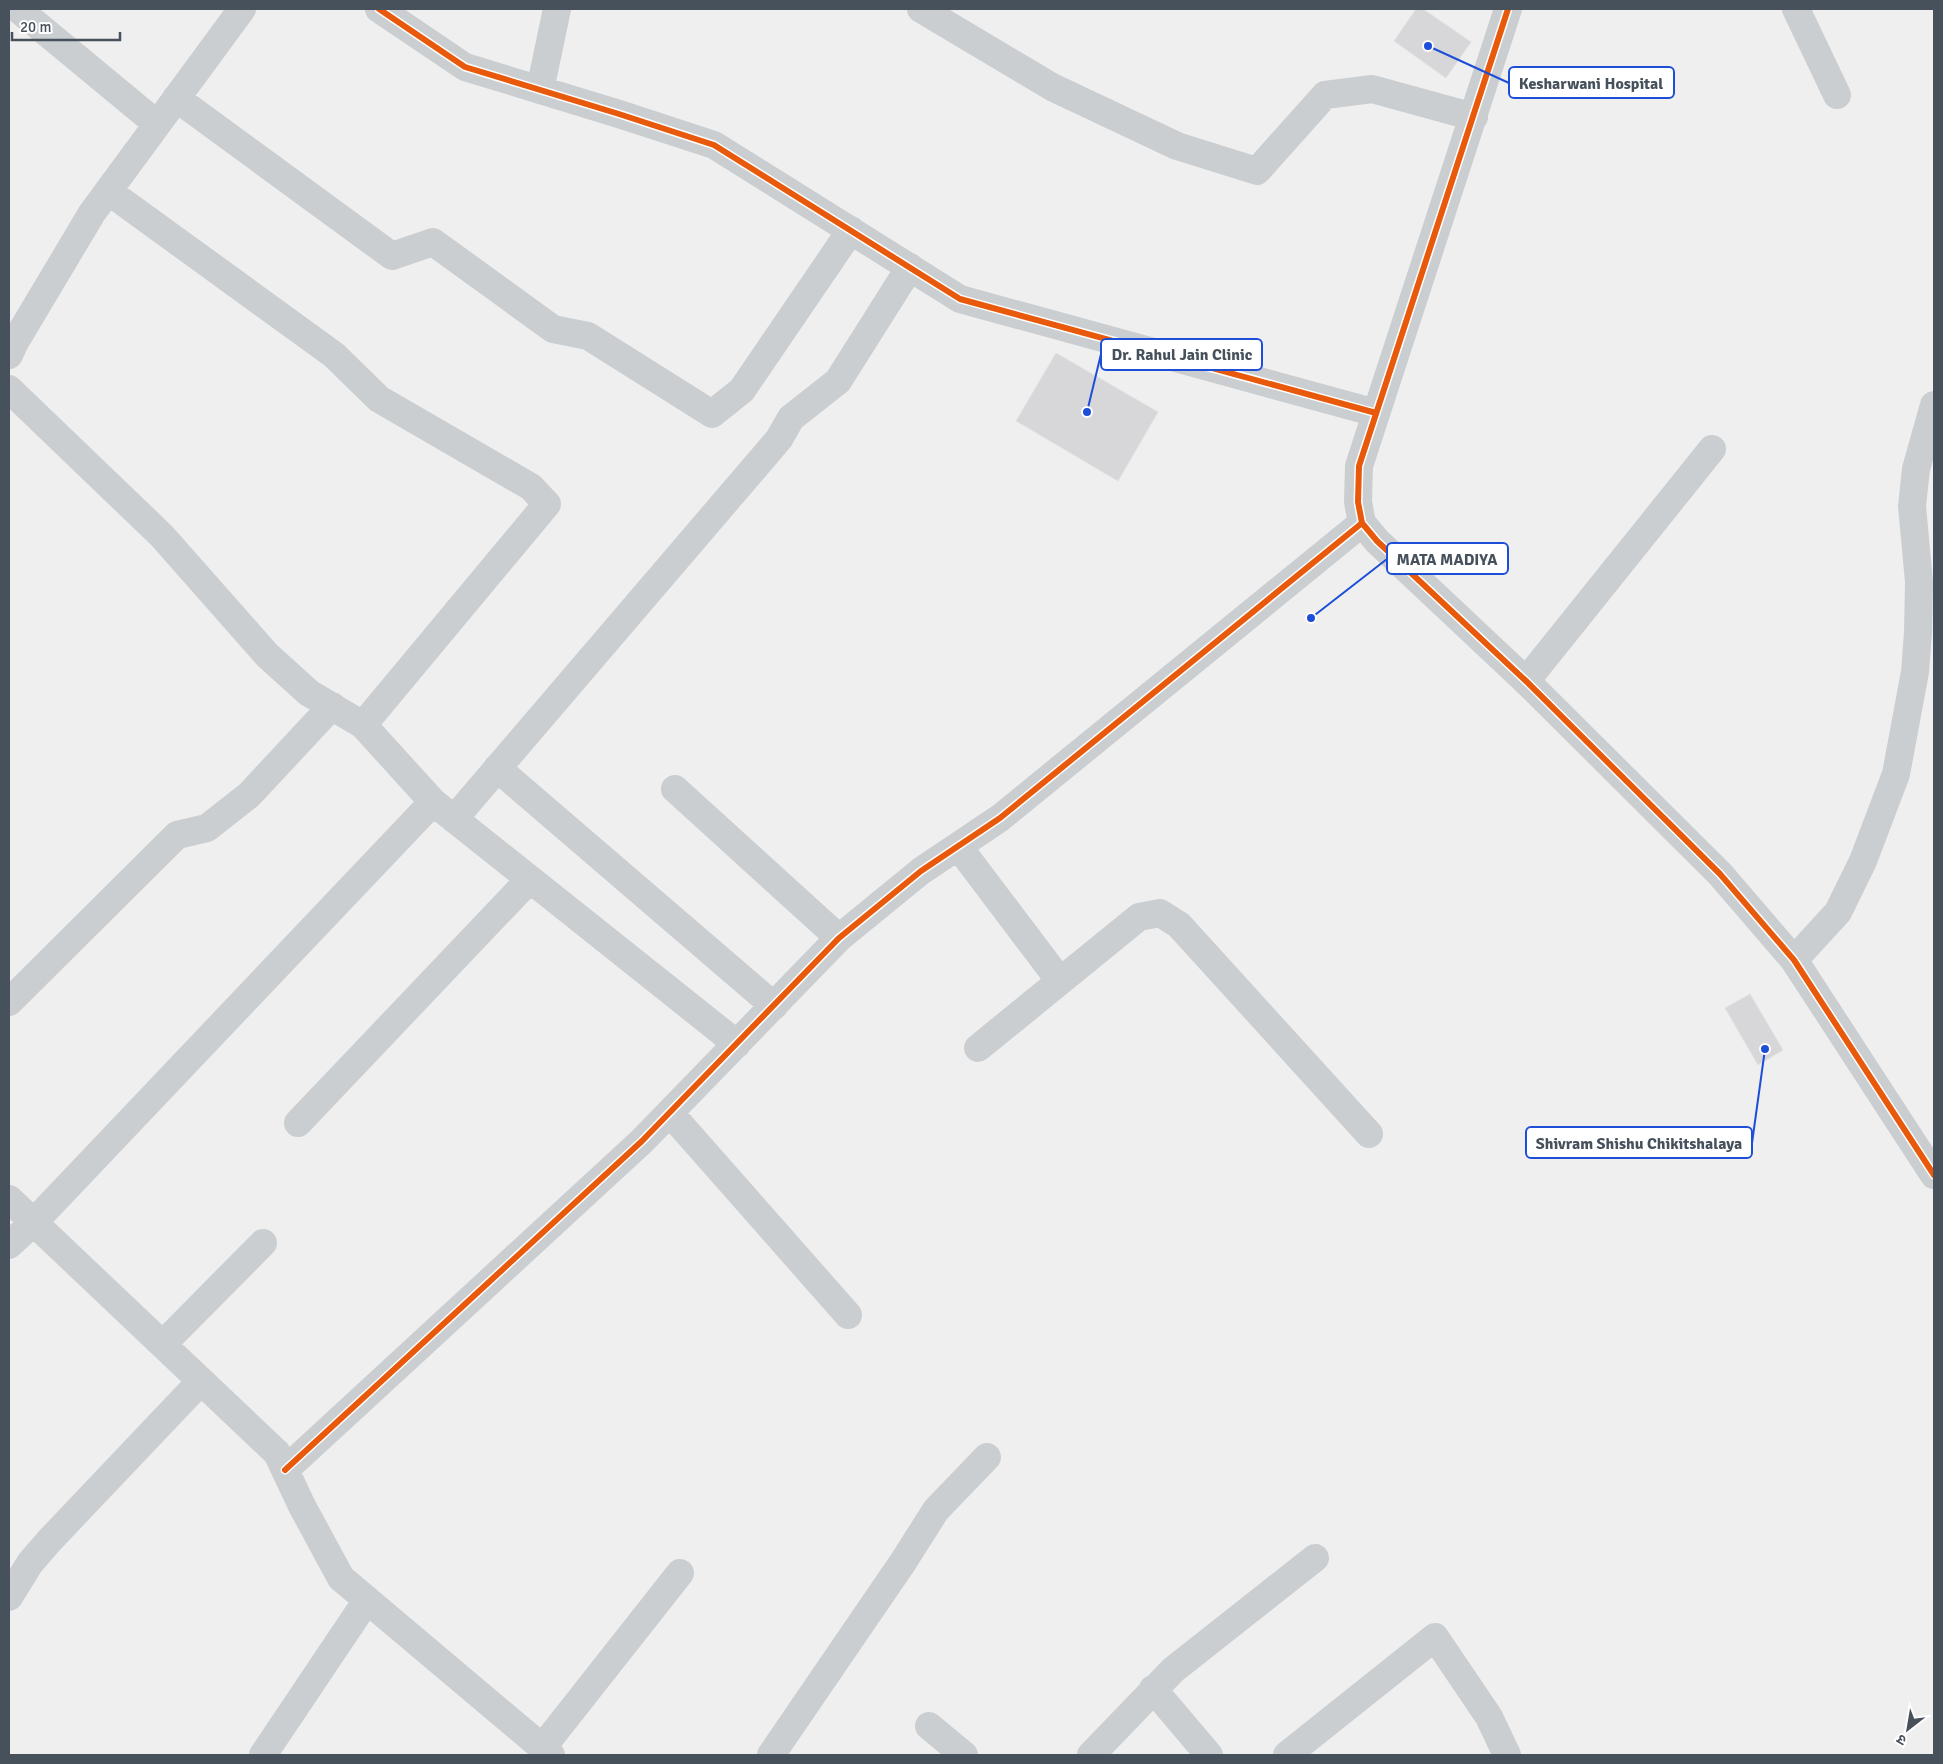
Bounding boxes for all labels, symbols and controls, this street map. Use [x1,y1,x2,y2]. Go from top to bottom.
scale bar [12,10,120,42]
text: 20 m [20,18,51,36]
callout: Kesharwani Hospital [1509,67,1674,98]
text: Kesharwani Hospital [1519,74,1663,94]
callout: Dr. Rahul Jain Clinic [1101,339,1262,370]
text: Dr. Rahul Jain Clinic [1112,345,1253,365]
callout: MATA MADIYA [1387,543,1508,574]
text: MATA MADIYA [1397,550,1498,570]
callout: Shivram Shishu Chikitshalaya [1526,1127,1752,1158]
text: Shivram Shishu Chikitshalaya [1536,1134,1742,1154]
north arrow [1883,1704,1933,1754]
text: उ [1893,1730,1909,1749]

